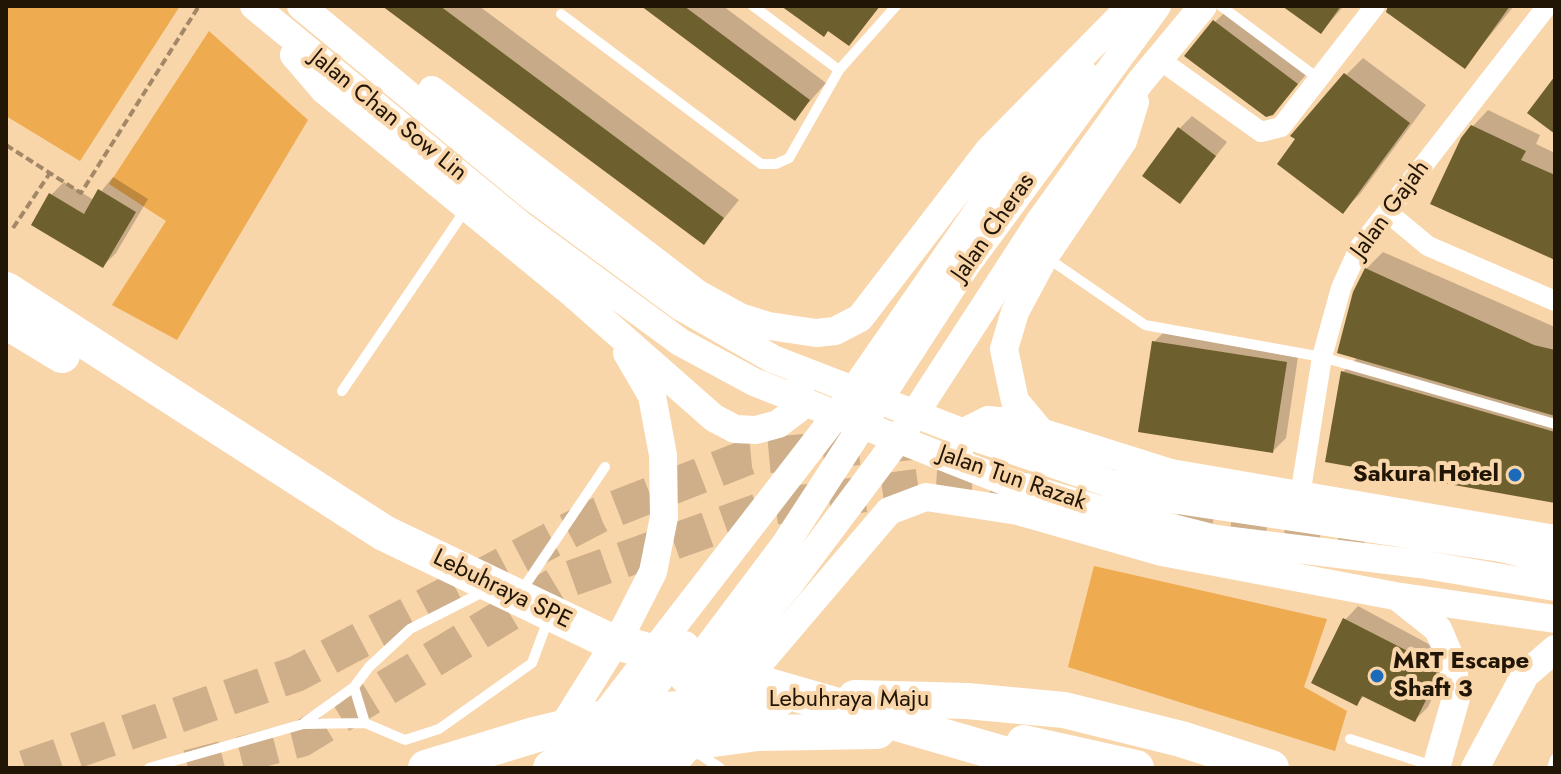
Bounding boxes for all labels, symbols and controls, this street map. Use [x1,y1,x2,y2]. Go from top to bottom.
street label: Jalan Chan Sow Lin [304,44,472,188]
street label: Jalan Gajah [1346,155,1436,265]
street label: Jalan Cheras [946,169,1042,287]
street label: Jalan Tun Razak [935,440,1089,518]
place label: Sakura Hotel [1353,461,1499,489]
marker: Sakura Hotel [1506,466,1524,484]
street label: Lebuhraya SPE [428,544,576,636]
place label: MRT Escape Shaft 3 [1393,648,1529,704]
marker: MRT Escape Shaft 3 [1368,667,1386,685]
street label: Lebuhraya Maju [769,686,929,714]

